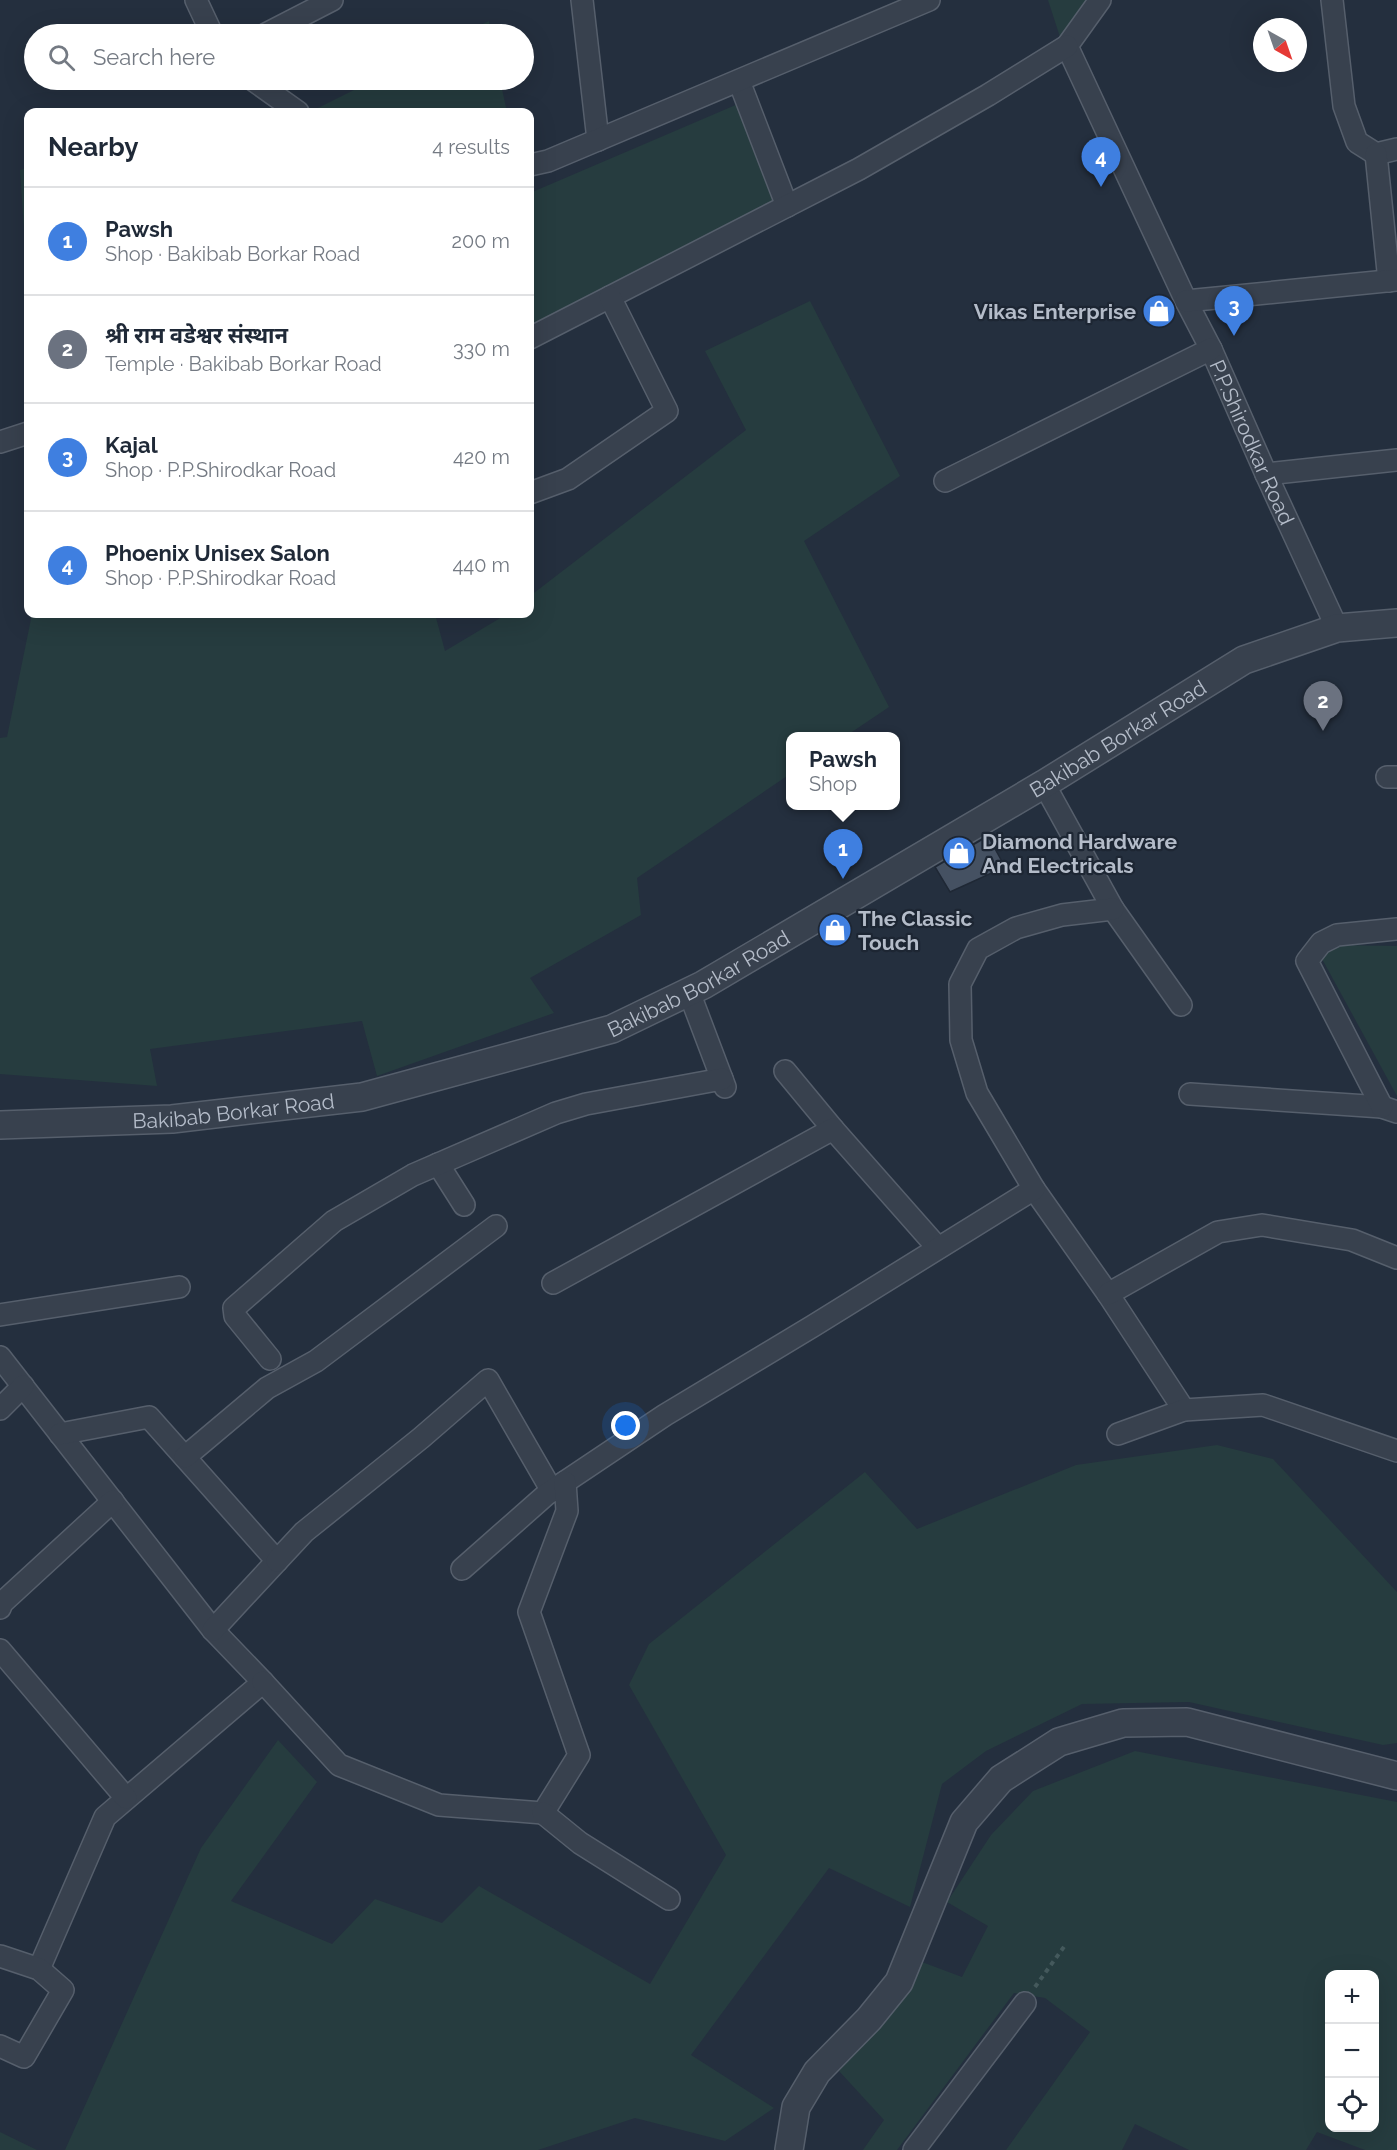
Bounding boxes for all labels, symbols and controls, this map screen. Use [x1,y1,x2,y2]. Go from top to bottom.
north arrow [1253,18,1307,72]
search box [24,24,534,90]
icon: search [45,41,78,74]
text: Search here [93,44,215,70]
text: Nearby [48,132,138,162]
text: 4 results [432,135,510,159]
pin: 4 [1082,138,1120,187]
text: Pawsh [105,216,173,242]
text: 1 [63,229,72,253]
text: 200 m [452,229,510,253]
text: Shop · Bakibab Borkar Road [105,242,360,266]
pin: 3 [1214,286,1254,336]
shop icon: Vikas Enterprise [1141,293,1177,329]
place label: Vikas Enterprise [974,299,1136,324]
text: श्री राम वडेश्वर संस्थान [105,322,288,348]
text: 2 [62,337,73,361]
text: 330 m [453,337,510,361]
text: Temple · Bakibab Borkar Road [105,352,382,376]
street label: P.P.Shirodkar Road [1205,356,1300,528]
text: Kajal [105,432,158,458]
text: 3 [62,445,73,469]
text: 420 m [453,445,510,469]
text: Shop · P.P.Shirodkar Road [105,458,336,482]
text: Phoenix Unisex Salon [105,540,330,566]
text: 4 [62,553,73,577]
text: 440 m [452,553,510,577]
text: Shop · P.P.Shirodkar Road [105,566,336,590]
street label: Bakibab Borkar Road [1025,674,1210,802]
pin: 2 [1304,682,1342,731]
popup [786,732,900,810]
text: Pawsh [809,746,877,772]
text: Shop [809,772,857,796]
place label: Diamond Hardware And Electricals [982,829,1177,878]
pin: 1 [824,830,862,879]
shop icon: Diamond Hardware And Electricals [941,835,977,871]
place label: The Classic Touch [858,906,973,955]
shop icon: The Classic Touch [817,912,853,948]
street label: Bakibab Borkar Road [603,924,794,1042]
street label: Bakibab Borkar Road [132,1088,336,1133]
your location [611,1411,640,1440]
map controls [1325,1970,1379,2132]
button: + [1325,1970,1379,2024]
button: − [1325,2024,1379,2078]
button: locate [1325,2078,1379,2132]

